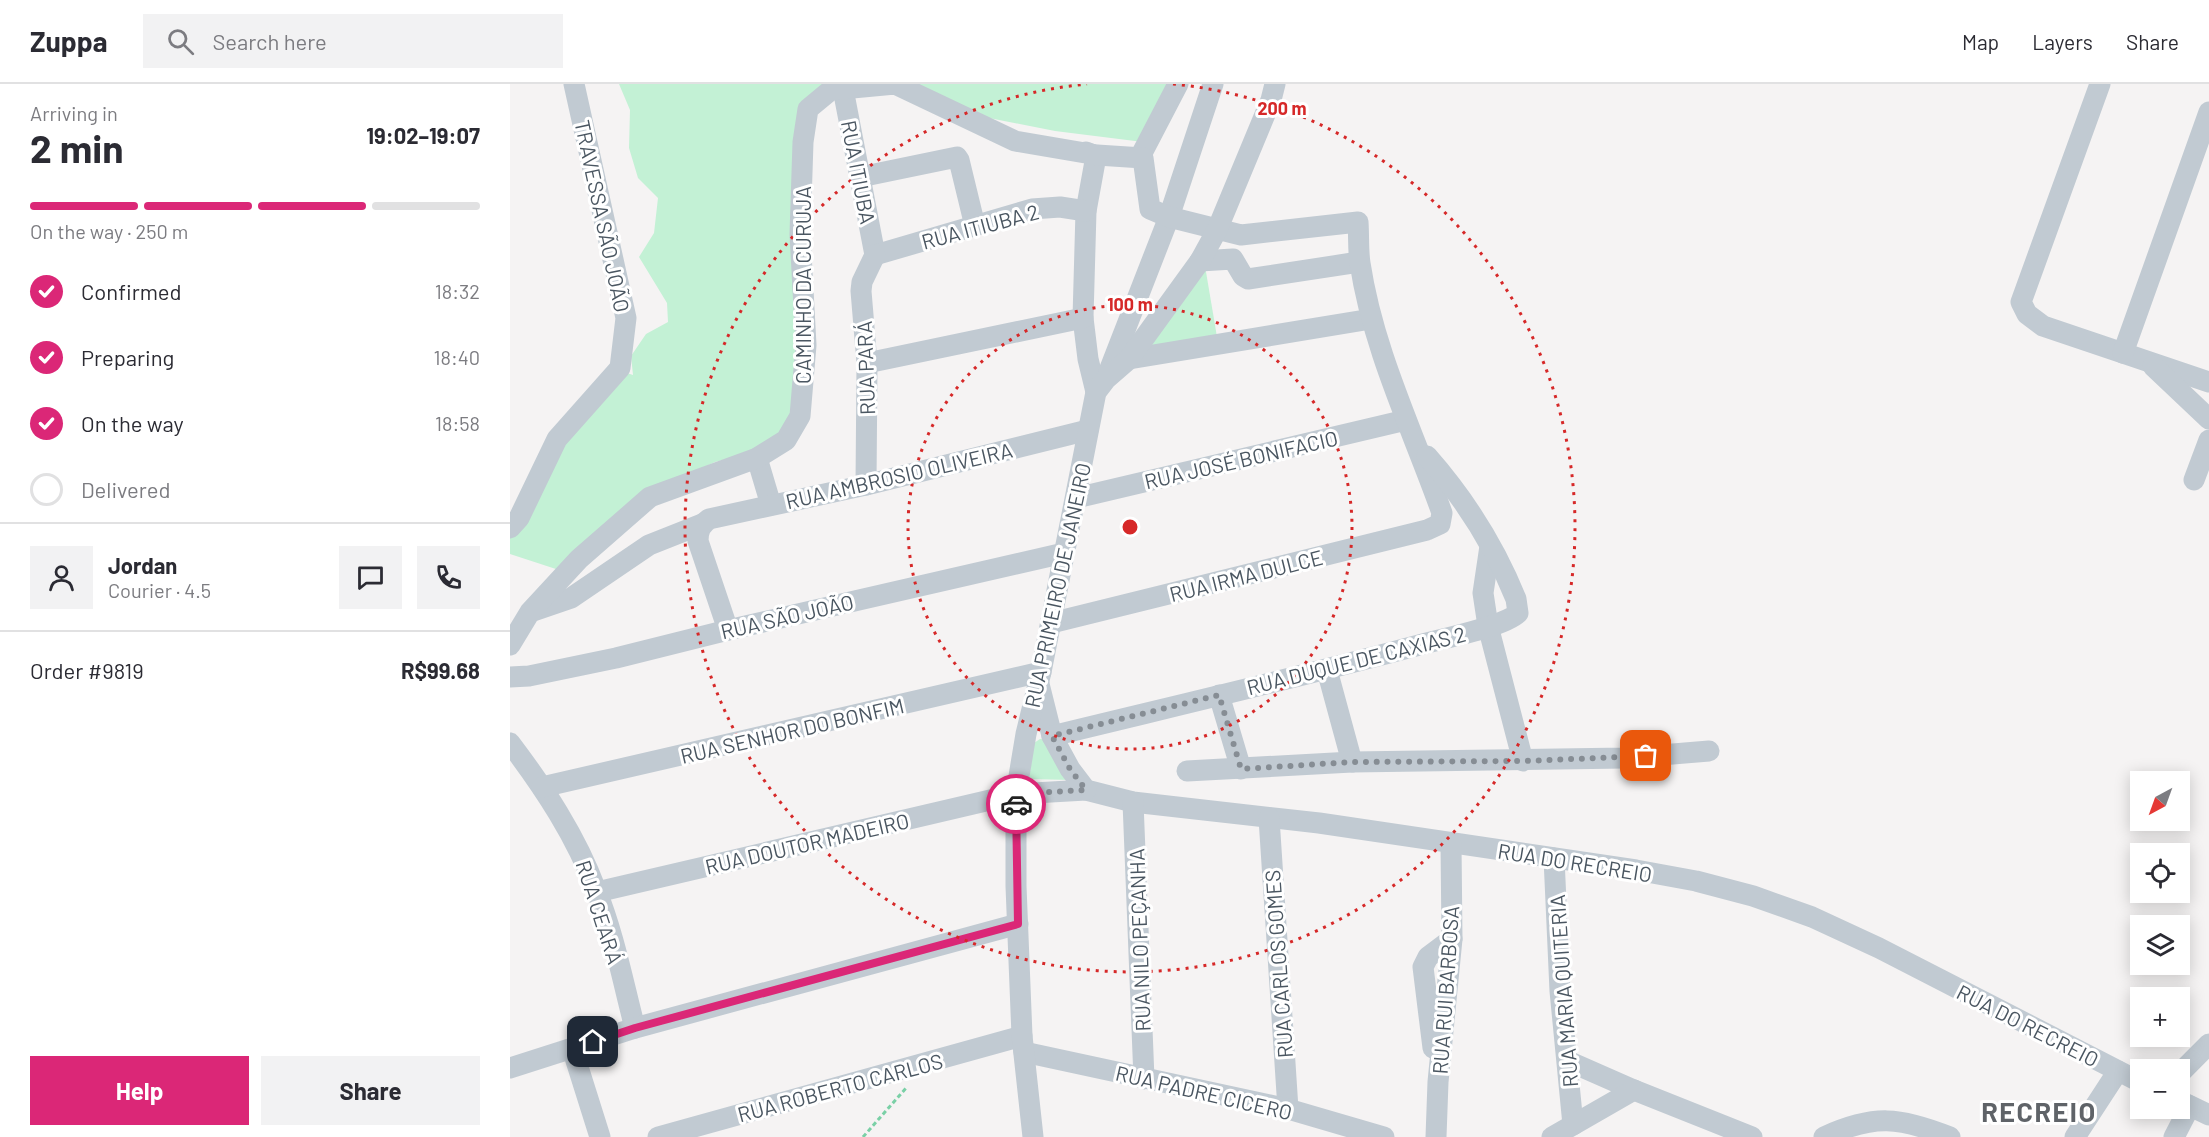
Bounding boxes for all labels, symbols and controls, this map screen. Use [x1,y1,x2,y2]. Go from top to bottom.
search box [143,14,563,68]
text: Zuppa [30,24,107,58]
icon: search [164,25,197,58]
text: Search here [212,28,327,54]
text: Map [1962,29,1999,54]
text: Layers [2032,29,2093,54]
text: Share [2126,29,2179,54]
text: 200 m [1257,97,1307,119]
text: Arriving in [30,101,118,125]
street label: TRAVESSA SÃO JOÃO [570,118,636,314]
street label: RUA ITIUBA [837,118,881,226]
text: 19:02–19:07 [366,122,480,148]
text: 2 min [30,124,123,171]
street label: CAMINHO DA CURUJA [790,186,815,384]
street label: RUA ITIUBA 2 [919,198,1041,254]
text: On the way · 250 m [30,219,188,243]
icon: check [30,275,63,308]
text: Confirmed [81,278,181,304]
text: 18:32 [435,279,480,303]
text: 100 m [1107,293,1153,315]
street label: RUA PARÁ [851,320,879,416]
icon: check [30,341,63,374]
text: Preparing [81,344,174,370]
text: 18:40 [433,345,480,369]
icon: check [30,407,63,440]
text: On the way [81,410,184,436]
text: 18:58 [435,411,480,435]
street label: RUA JOSÉ BONIFACIO [1142,425,1340,493]
street label: RUA AMBROSIO OLIVEIRA [783,437,1015,513]
street label: RUA PRIMEIRO DE JANEIRO [1019,460,1095,710]
text: Delivered [81,476,170,502]
centre of rings [1120,517,1140,537]
street label: RUA IRMA DULCE [1167,544,1325,606]
button: person [30,546,93,609]
button: chat [339,546,402,609]
button: phone [417,546,480,609]
text: Jordan [108,552,177,578]
text: Courier · 4.5 [108,578,211,602]
street label: RUA SÃO JOÃO [718,589,856,643]
street label: RUA DUQUE DE CAXIAS 2 [1244,621,1468,699]
text: Order #9819 [30,657,144,683]
text: R$99.68 [401,657,480,683]
street label: RUA SENHOR DO BONFIM [678,692,906,768]
pin [1620,730,1671,781]
icon: bag [1629,739,1662,772]
north arrow [2130,771,2190,831]
map controls [2130,771,2190,1119]
courier [986,774,1046,834]
icon: car [1000,788,1033,821]
street label: RUA DOUTOR MADEIRO [703,807,911,879]
street label: RUA DO RECREIO [1496,837,1654,887]
button: locate [2130,843,2190,903]
street label: RUA NILO PEÇANHA [1123,848,1155,1032]
street label: RUA CEARÁ [571,857,629,967]
street label: RUA CARLOS GOMES [1259,869,1297,1059]
street label: RUA MARIA QUITERIA [1544,894,1582,1088]
street label: RUA RUI BARBOSA [1427,905,1463,1075]
button: layers [2130,915,2190,975]
street label: RUA DO RECREIO [1953,978,2103,1072]
button: + [2130,987,2190,1047]
pin [567,1016,618,1067]
icon: home [576,1025,609,1058]
street label: RUA ROBERTO CARLOS [735,1048,945,1126]
button: Help [30,1056,249,1125]
button: Share [261,1056,480,1125]
button: − [2130,1059,2190,1119]
street label: RUA PADRE CICERO [1113,1060,1295,1124]
district label: RECREIO [1981,1095,2097,1127]

